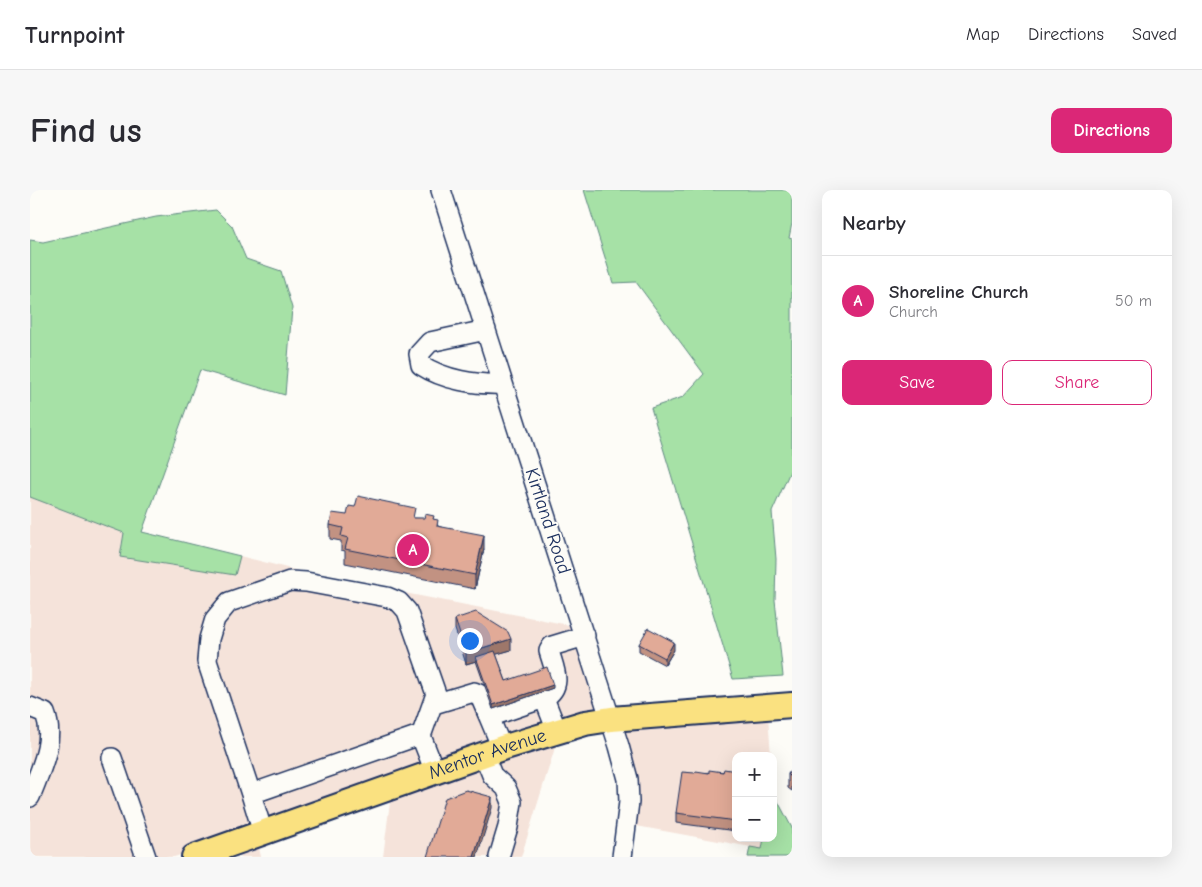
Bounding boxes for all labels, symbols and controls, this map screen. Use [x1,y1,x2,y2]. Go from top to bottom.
text: Turnpoint [25,21,124,49]
text: Map [966,24,1000,45]
text: Directions [1028,24,1104,45]
text: Saved [1132,24,1177,45]
button: Directions [1051,108,1172,153]
text: Find us [30,110,142,151]
text: Nearby [842,211,906,235]
text: Shoreline Church [889,281,1029,303]
text: A [854,292,862,310]
text: 50 m [1115,292,1152,310]
text: Church [889,303,938,321]
button: Save [842,360,992,405]
button: Share [1002,360,1152,405]
street label: Kirtland Road [521,465,575,577]
pin: A [397,531,429,569]
your location [457,628,483,654]
street label: Mentor Avenue [426,724,549,784]
map controls [732,752,777,842]
button: + [732,752,777,797]
button: − [732,797,777,842]

